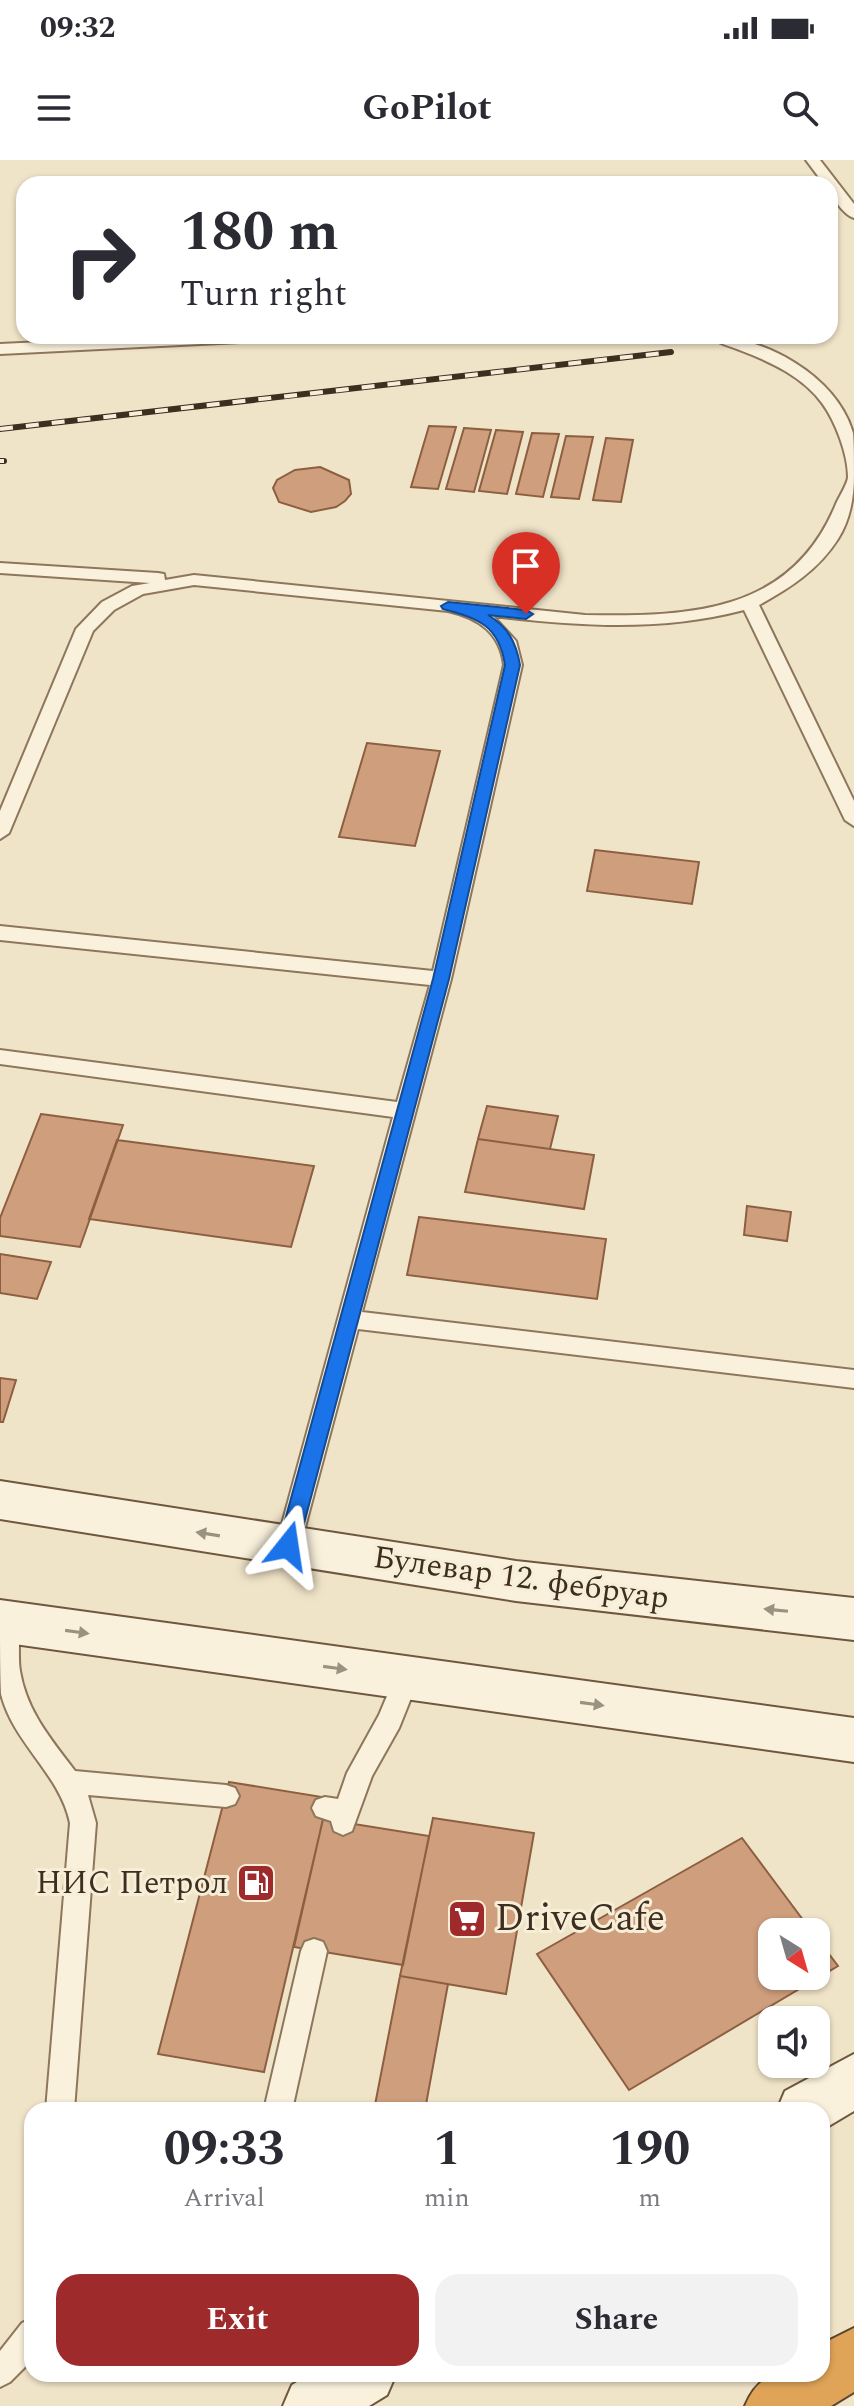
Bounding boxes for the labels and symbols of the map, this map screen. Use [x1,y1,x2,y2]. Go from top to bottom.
pin [492,532,560,614]
position arrow [246,1504,330,1588]
one-way arrow [195,1527,220,1539]
street label: Булевар 12. фебруар [370,1533,672,1623]
one-way arrow [764,1604,789,1617]
one-way arrow [65,1626,90,1639]
one-way arrow [323,1662,348,1675]
one-way arrow [580,1698,605,1711]
place label: НИС Петрол [36,1859,228,1908]
fuel station icon: НИС Петрол [235,1862,277,1904]
place label: DriveCafe [495,1890,665,1948]
supermarket icon: DriveCafe [446,1898,488,1940]
north arrow [758,1918,830,1990]

